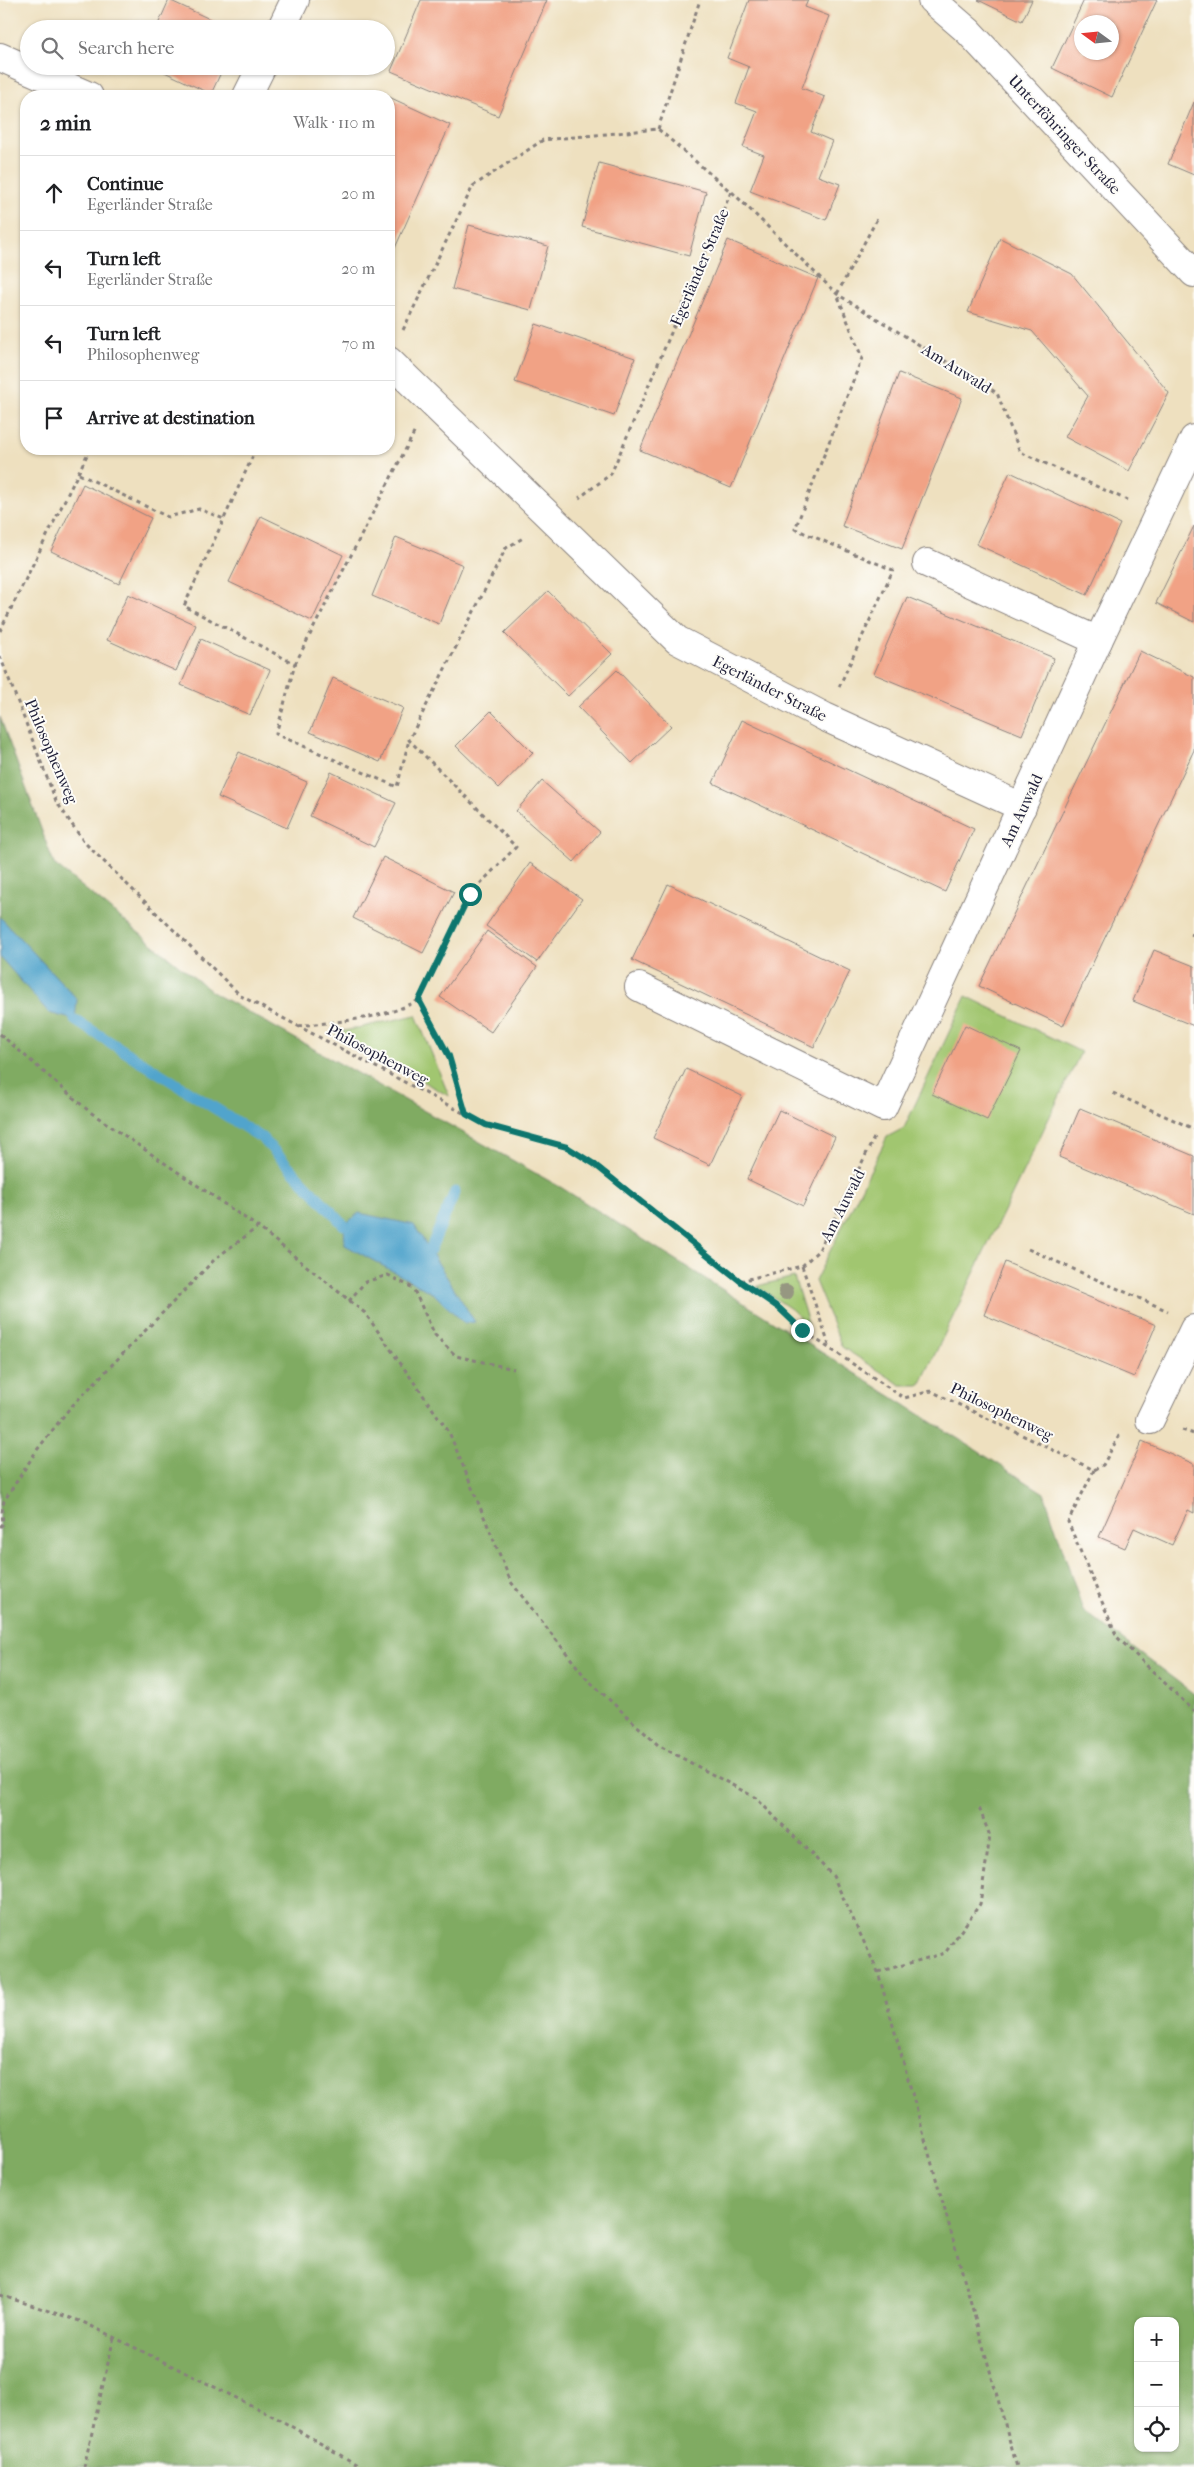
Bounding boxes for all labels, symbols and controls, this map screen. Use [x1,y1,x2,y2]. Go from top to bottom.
north arrow [1074,15,1119,60]
search box [20,20,395,75]
icon: search [38,34,66,62]
text: Search here [78,37,174,59]
street label: Unterföhringer Straße [1004,71,1125,198]
text: 2 min [40,111,91,135]
text: Walk · 110 m [293,113,375,132]
text: Continue [87,173,163,195]
icon: ahead [40,179,68,207]
text: 20 m [341,184,375,203]
text: Egerländer Straße [87,195,213,214]
street label: Egerländer Straße [666,206,733,329]
text: Turn left [87,248,161,270]
icon: left [40,254,68,282]
text: 20 m [341,259,375,278]
text: Egerländer Straße [87,270,213,289]
text: Turn left [87,323,161,345]
icon: left [40,329,68,357]
text: 70 m [342,334,375,353]
street label: Am Auwald [918,339,995,397]
text: Philosophenweg [87,345,199,364]
icon: arrive [40,404,68,432]
text: Arrive at destination [87,407,255,429]
street label: Egerländer Straße [709,651,830,725]
street label: Philosophenweg [21,696,82,807]
street label: Am Auwald [996,770,1047,851]
route start [459,883,482,906]
street label: Philosophenweg [324,1020,432,1089]
street label: Am Auwald [816,1166,869,1245]
route end [791,1319,814,1342]
street label: Philosophenweg [947,1378,1057,1445]
map controls [1134,2317,1179,2452]
button: + [1134,2317,1179,2362]
button: − [1134,2362,1179,2407]
button: locate [1134,2407,1179,2452]

